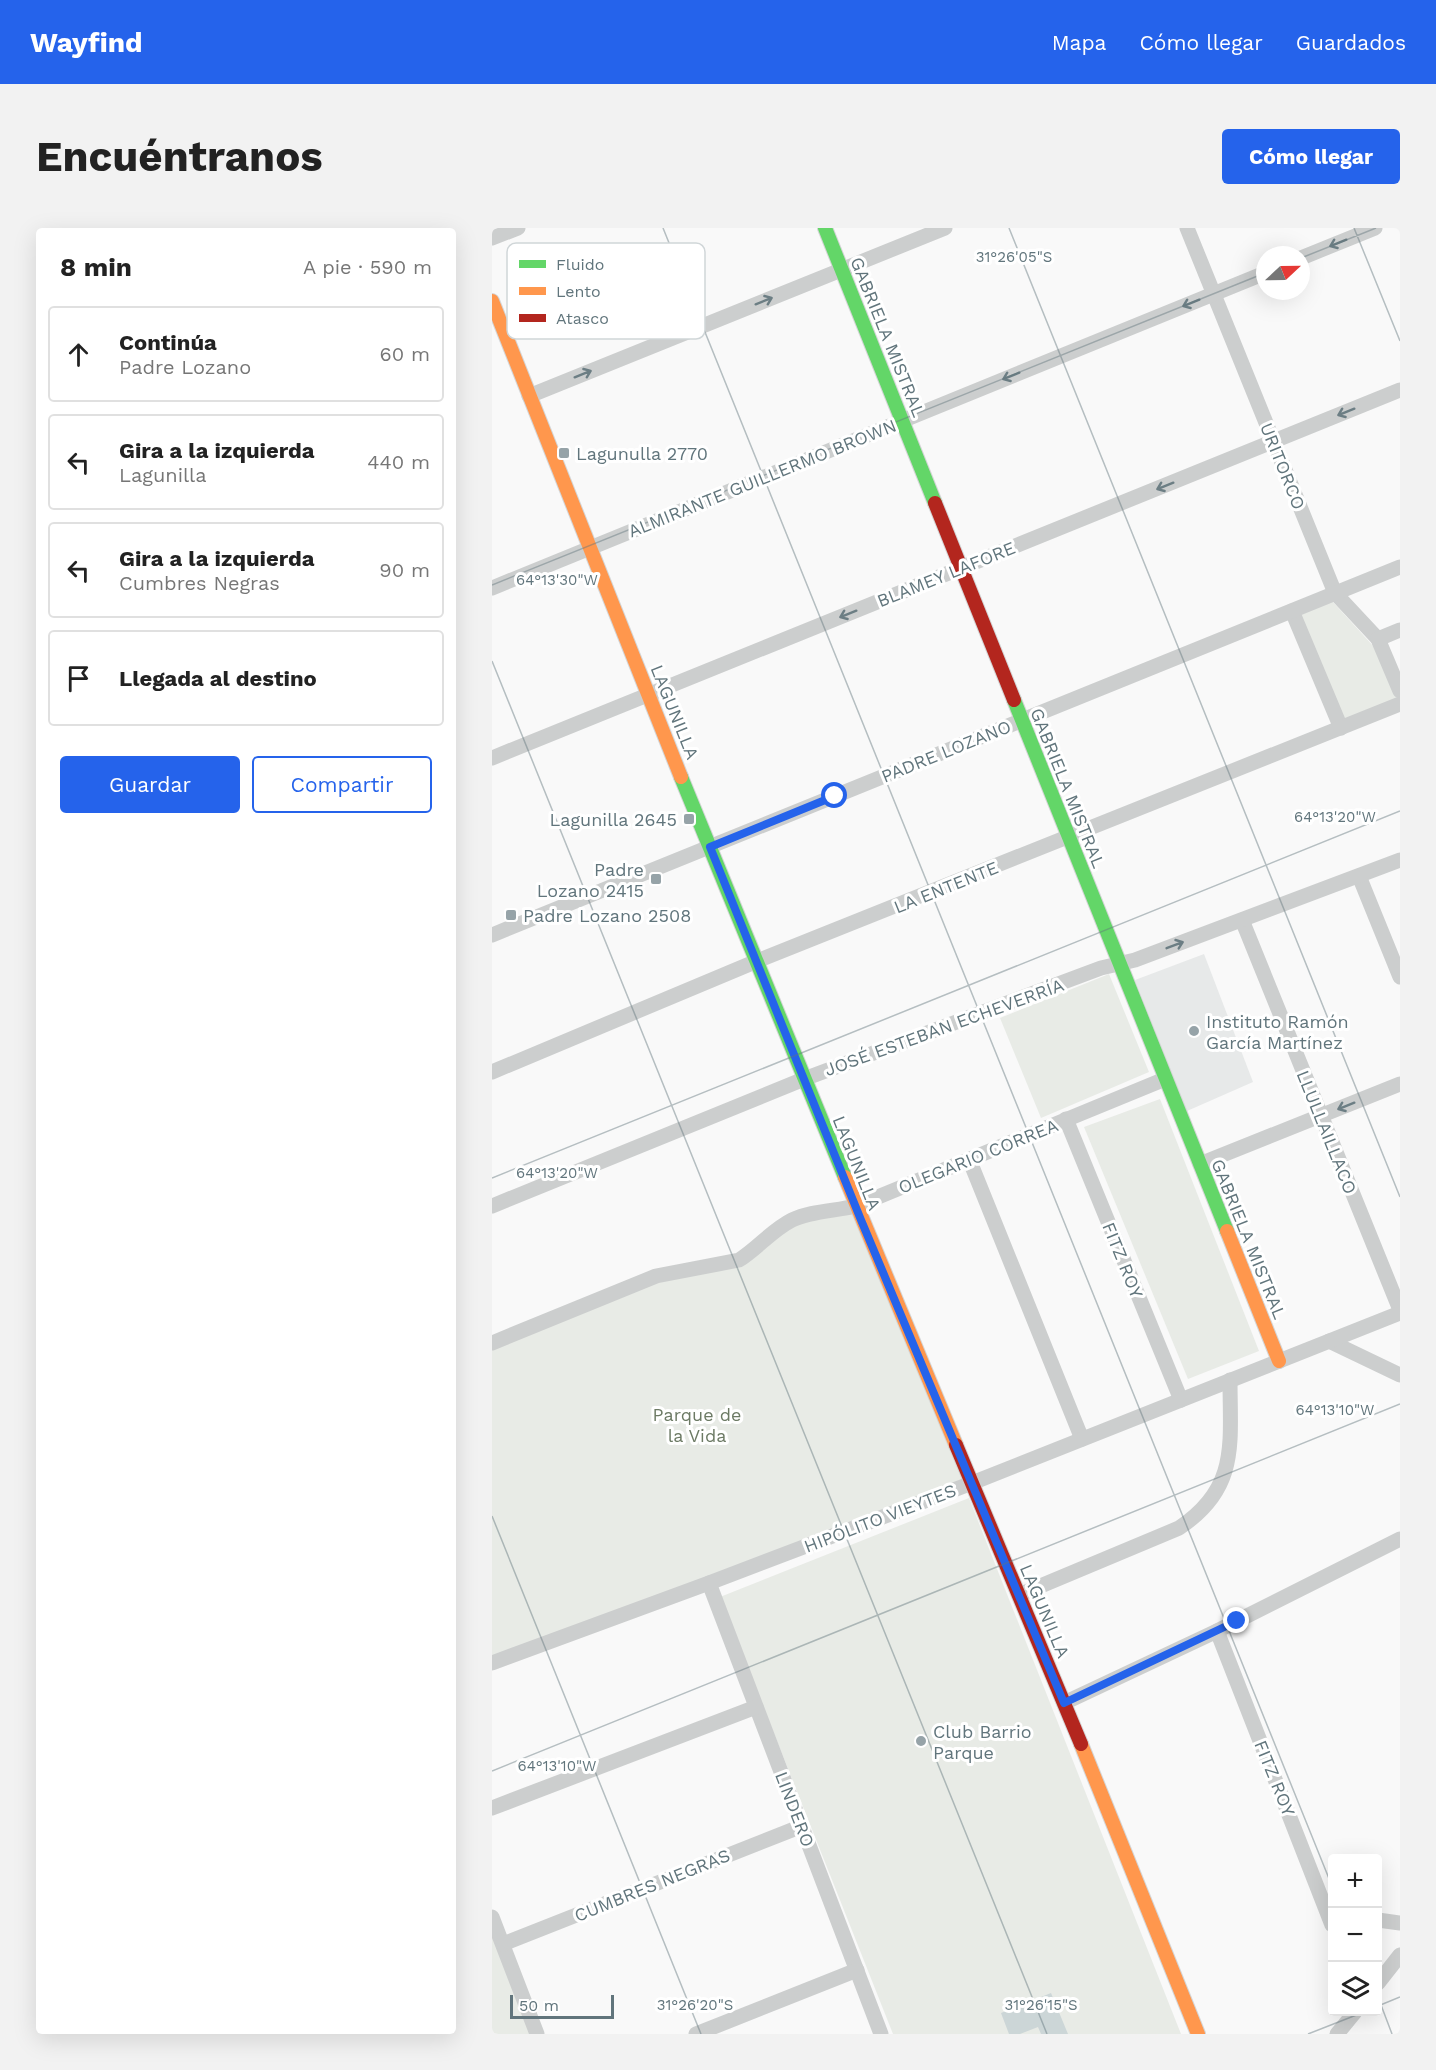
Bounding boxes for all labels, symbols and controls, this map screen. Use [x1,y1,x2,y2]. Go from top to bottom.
text: Wayfind [30,26,143,59]
text: Mapa [1052,30,1106,55]
text: Cómo llegar [1139,30,1263,55]
text: Guardados [1296,30,1406,55]
button: Cómo llegar [1222,129,1400,184]
text: Encuéntranos [36,132,323,181]
one-way arrow [1329,238,1348,249]
legend [507,243,705,339]
north arrow [1256,246,1310,300]
text: 31°26'05"S [976,248,1052,266]
text: 8 min [60,252,132,282]
street label: GABRIELA MISTRAL [846,254,930,420]
text: A pie · 590 m [303,255,432,279]
text: Fluido [556,255,604,274]
text: Lento [556,282,601,301]
one-way arrow [754,295,773,306]
one-way arrow [1183,298,1201,309]
text: Atasco [556,309,609,328]
text: Continúa [119,330,217,355]
icon: ahead [62,338,95,371]
text: 60 m [380,342,430,366]
text: Padre Lozano [119,355,251,379]
one-way arrow [574,368,592,379]
one-way arrow [1002,371,1021,382]
one-way arrow [1337,407,1355,418]
street label: ALMIRANTE GUILLERMO BROWN [625,414,899,542]
street label: URITORCO [1256,420,1310,512]
text: Gira a la izquierda [119,438,315,463]
place label: Lagunulla 2770 [576,443,708,464]
icon: left [62,446,95,479]
marker: Lagunulla 2770 [557,446,571,460]
text: 440 m [367,450,430,474]
text: Lagunilla [119,463,207,487]
one-way arrow [1156,481,1175,492]
street label: BLAMEY LAFORE [874,537,1018,611]
text: Gira a la izquierda [119,546,315,571]
icon: left [62,554,95,587]
text: 90 m [379,558,430,582]
text: Cumbres Negras [119,571,280,595]
text: 64°13'30"W [516,571,598,589]
one-way arrow [839,609,858,620]
icon: arrive [62,662,95,695]
street label: LAGUNILLA [647,662,704,762]
text: Llegada al destino [119,666,317,691]
street label: GABRIELA MISTRAL [1026,705,1110,871]
street label: PADRE LOZANO [878,715,1014,787]
button: Guardar [60,756,240,813]
button: Compartir [252,756,432,813]
route start [821,782,847,808]
text: 64°13'20"W [1294,808,1376,826]
place label: Lagunilla 2645 [550,809,677,830]
marker: Lagunilla 2645 [682,812,696,826]
street label: LA ENTENTE [891,857,1001,917]
place label: Padre Lozano 2415 [537,859,644,901]
marker: Padre Lozano 2415 [649,872,663,886]
place label: Padre Lozano 2508 [523,905,691,926]
marker: Padre Lozano 2508 [504,908,518,922]
one-way arrow [1165,939,1184,950]
street label: JOSÉ ESTEBAN ECHEVERRÍA [822,974,1067,1080]
place label: Instituto Ramón García Martínez [1206,1011,1349,1053]
marker: Instituto Ramón García Martínez [1187,1024,1201,1038]
street label: LLULLAILLACO [1293,1067,1361,1197]
one-way arrow [1337,1101,1355,1112]
street label: LAGUNILLA [829,1113,886,1213]
street label: OLEGARIO CORREA [895,1114,1061,1198]
street label: GABRIELA MISTRAL [1207,1156,1291,1322]
text: 64°13'20"W [516,1164,598,1182]
street label: FITZ ROY [1098,1219,1148,1302]
text: 64°13'10"W [1296,1401,1374,1419]
park label: Parque de la Vida [653,1404,741,1446]
street label: HIPÓLITO VIEYTES [801,1479,959,1557]
street label: LAGUNILLA [1016,1561,1074,1661]
route end [1223,1607,1249,1633]
place label: Club Barrio Parque [933,1721,1032,1763]
marker: Club Barrio Parque [914,1734,928,1748]
street label: FITZ ROY [1250,1737,1300,1820]
text: 64°13'10"W [518,1757,596,1775]
street label: LINDERO [771,1768,819,1850]
street label: CUMBRES NEGRAS [571,1844,733,1926]
map controls [1328,1854,1382,2016]
button: + [1328,1854,1382,1908]
button: − [1328,1908,1382,1962]
button: layers [1328,1962,1382,2016]
scale bar [510,1992,614,2020]
text: 50 m [519,1996,559,2015]
text: 31°26'20"S [657,1996,733,2014]
text: 31°26'15"S [1004,1996,1078,2014]

